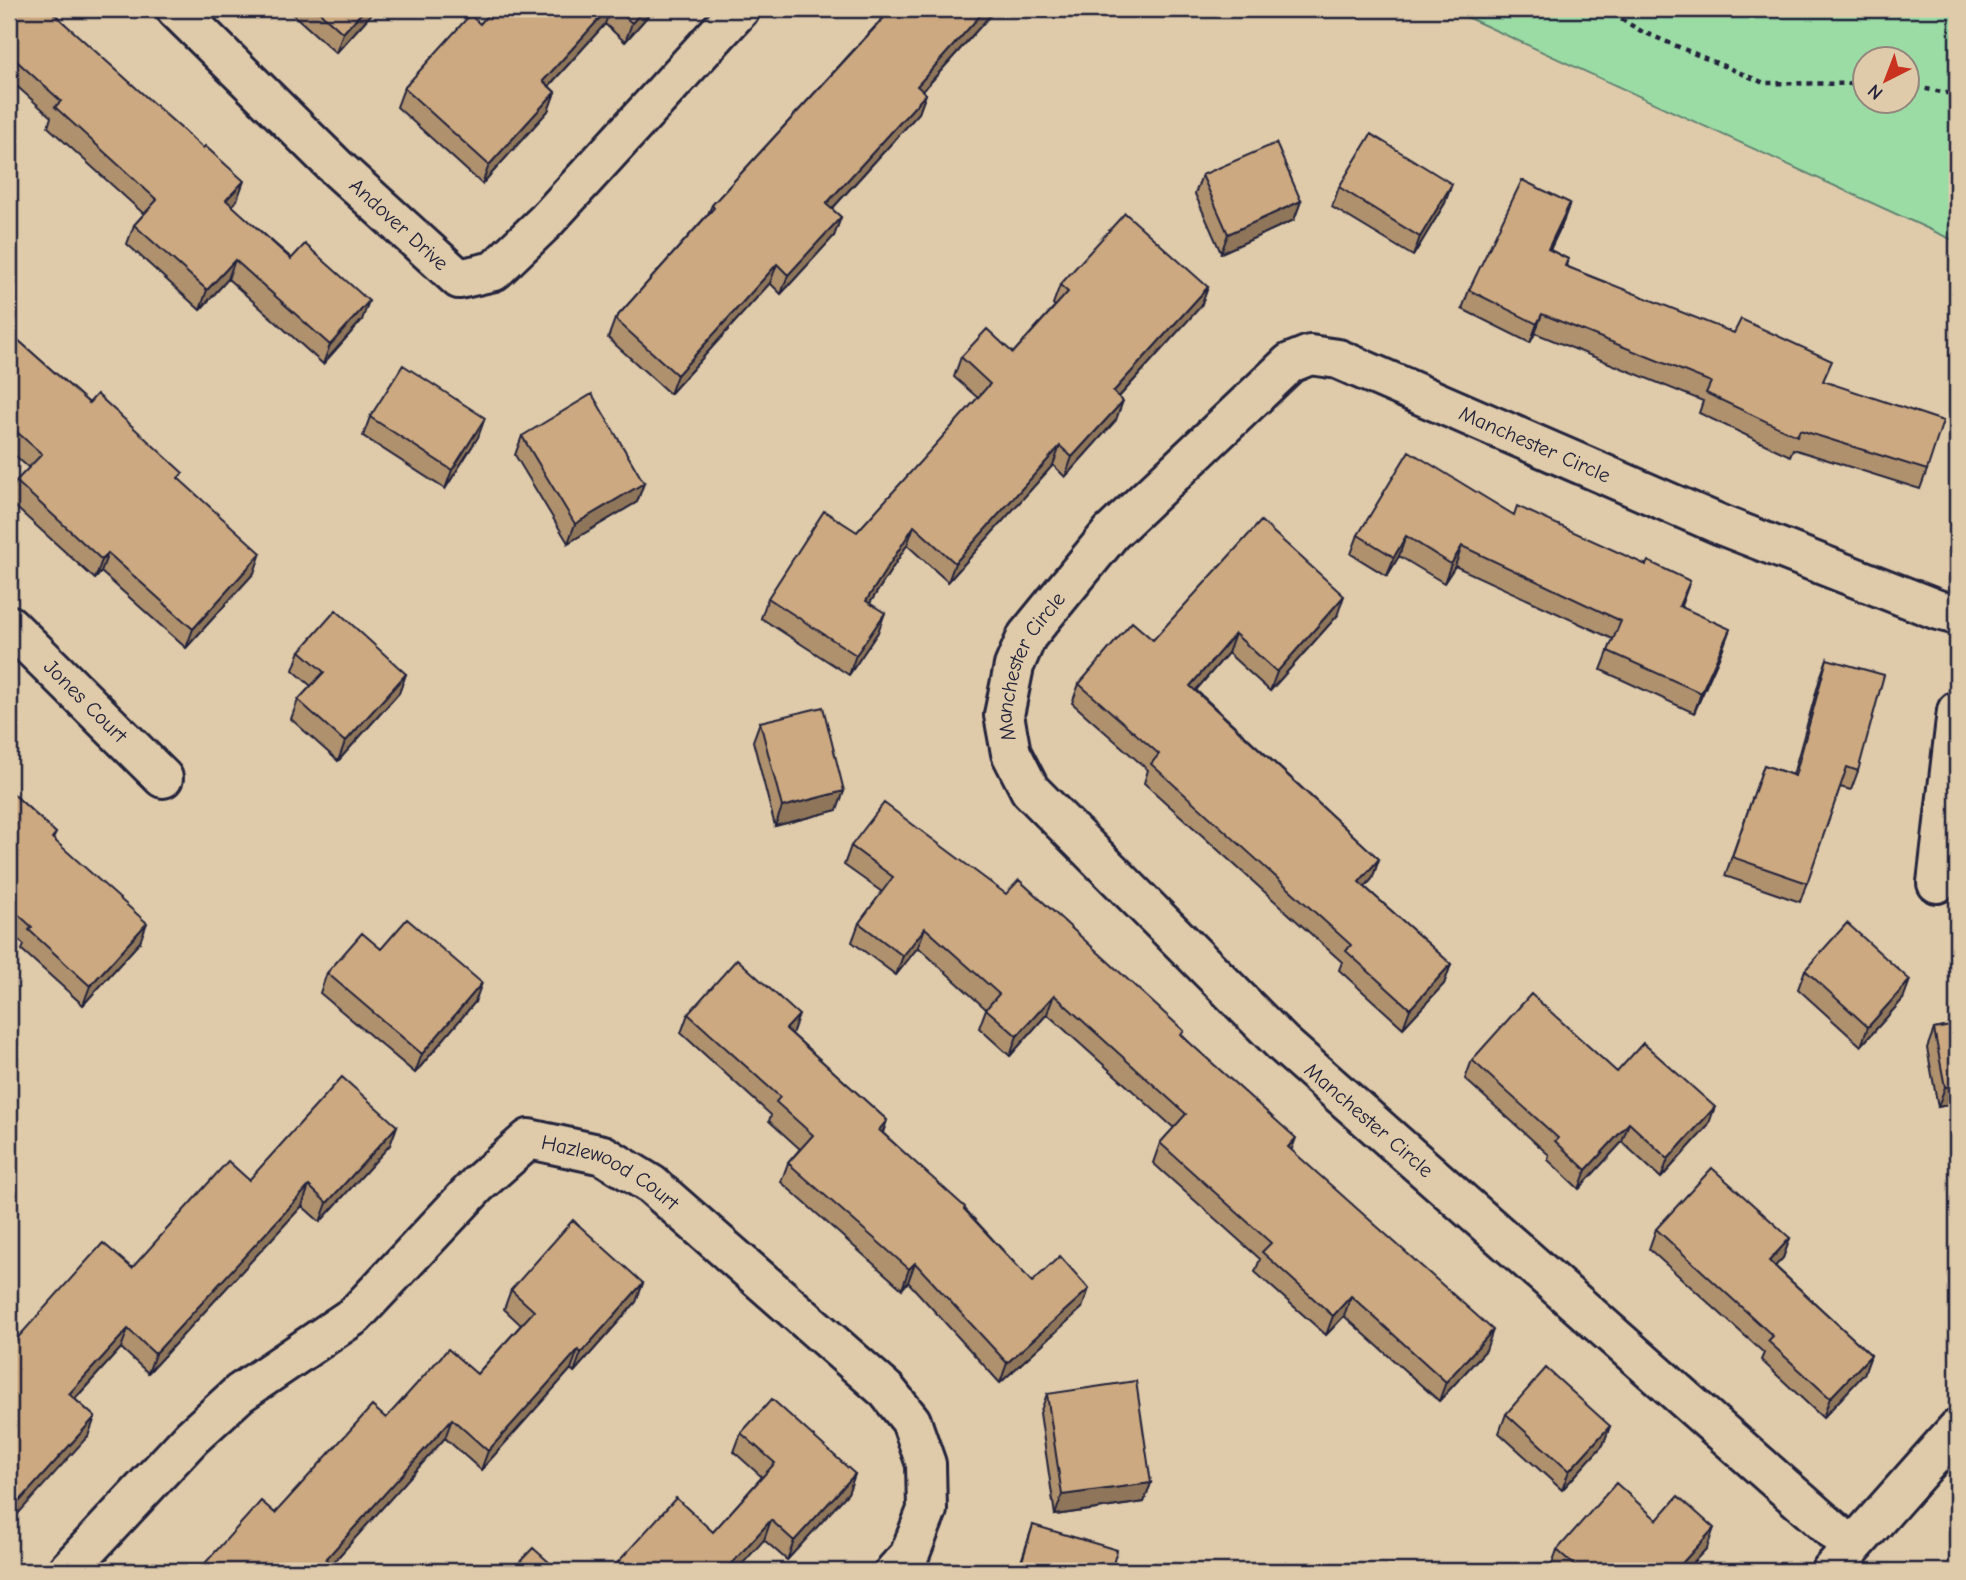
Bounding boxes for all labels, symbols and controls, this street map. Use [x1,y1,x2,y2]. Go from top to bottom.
north arrow [1850,46,1920,116]
text: N [1863,80,1887,104]
street label: Andover Drive [345,173,453,275]
street label: Manchester Circle [1455,401,1614,488]
street label: Manchester Circle [992,587,1070,743]
street label: Jones Court [39,655,133,748]
street label: Manchester Circle [1300,1058,1438,1182]
street label: Hazlewood Court [539,1130,685,1216]

